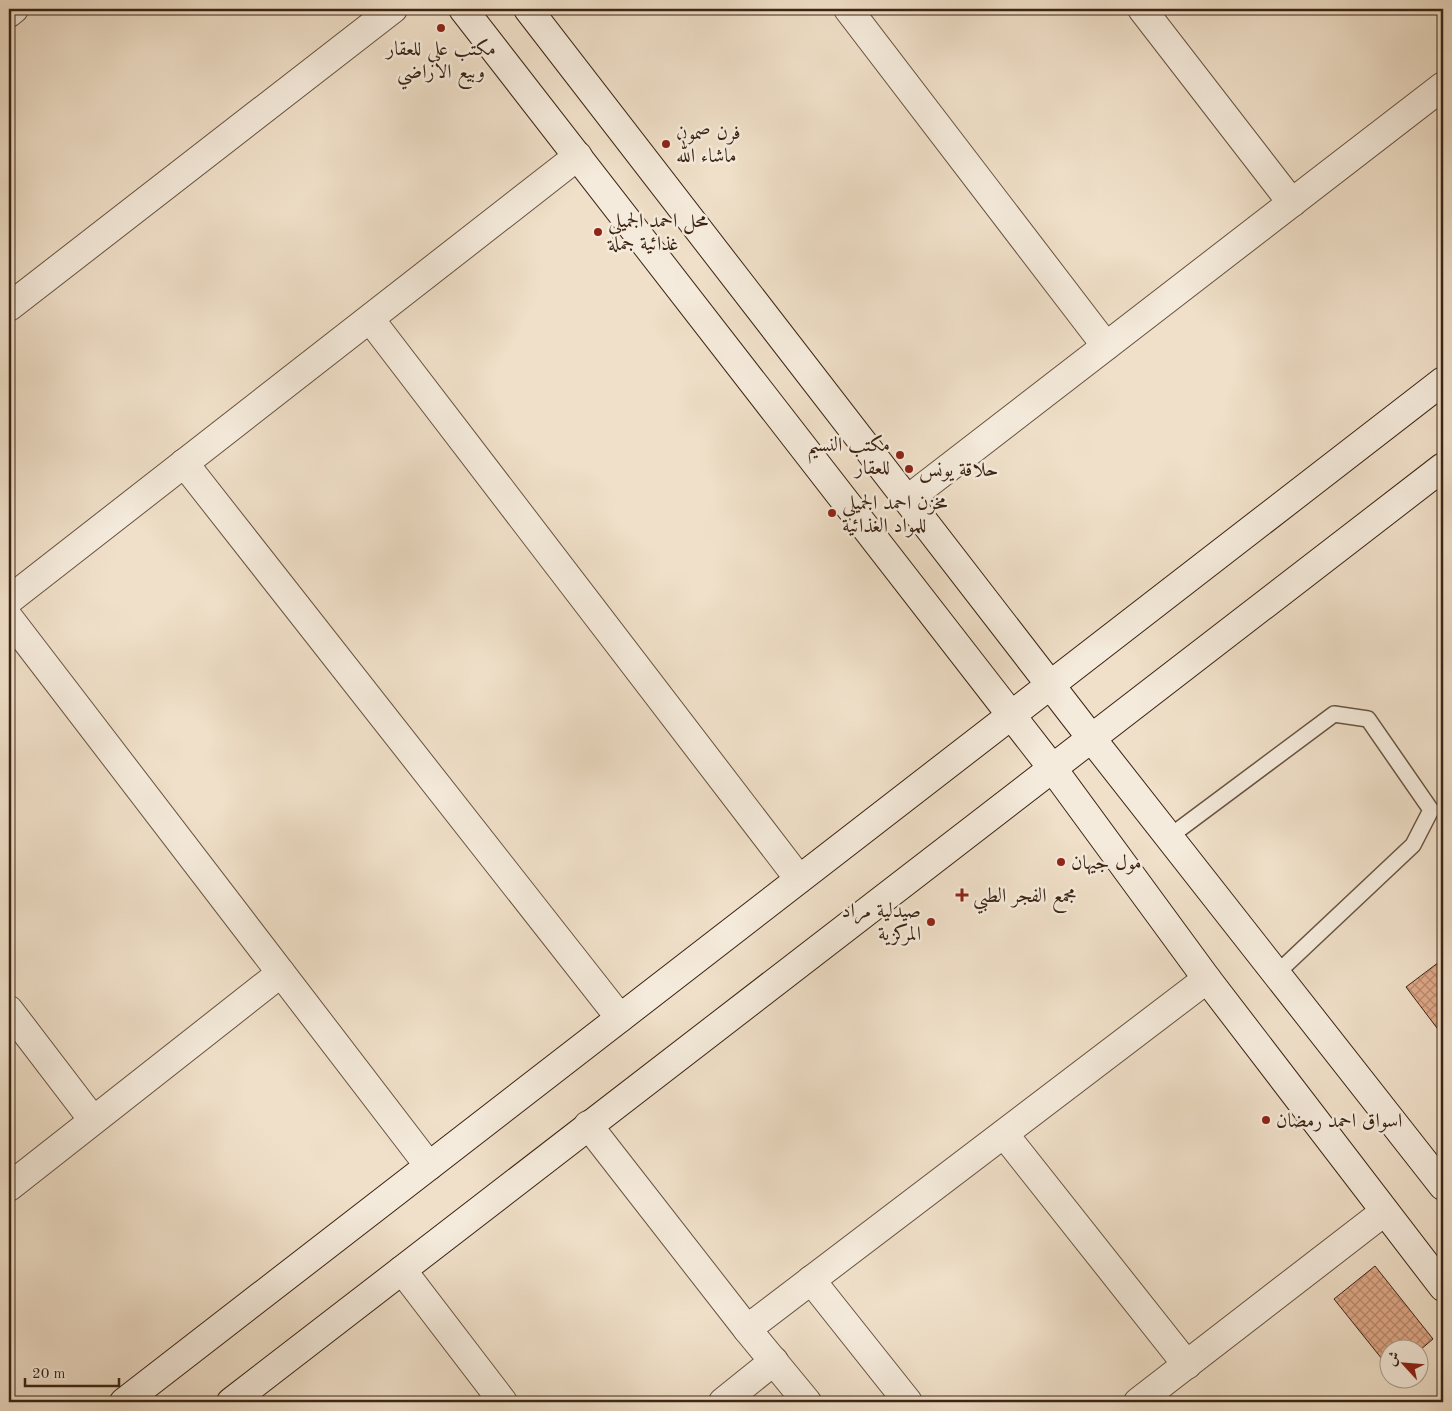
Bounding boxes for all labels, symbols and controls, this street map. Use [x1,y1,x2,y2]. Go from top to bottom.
marker: مكتب علي للعقار وبيع الاراضي [435,22,447,34]
place label: مكتب علي للعقار وبيع الاراضي [384,38,496,90]
place label: فرن صمون ماشاء الله [676,124,741,167]
marker: فرن صمون ماشاء الله [660,138,672,150]
place label: محل احمد الجميلي غذائية جملة [607,212,708,255]
marker: محل احمد الجميلي غذائية جملة [592,226,604,238]
place label: مكتب النسيم للعقار [807,434,890,479]
marker: مكتب النسيم للعقار [894,449,906,461]
place label: حلاقة يونس [919,461,998,483]
marker: حلاقة يونس [903,463,915,475]
place label: مخزن احمد الجميلي للمواد الغذائية [842,494,947,538]
marker: مخزن احمد الجميلي للمواد الغذائية [826,507,838,519]
place label: مول جيهان [1071,854,1142,875]
marker: مول جيهان [1055,856,1067,868]
place label: مجمع الفجر الطبي [973,887,1077,914]
marker: مجمع الفجر الطبي [955,888,969,902]
place label: صيدلية مراد المركزية [841,902,921,946]
marker: صيدلية مراد المركزية [925,916,937,928]
place label: اسواق احمد رمضان [1276,1112,1402,1133]
marker: اسواق احمد رمضان [1260,1114,1272,1126]
north arrow [1380,1338,1430,1388]
text: ش [1384,1349,1403,1368]
scale bar [25,1356,119,1388]
text: 20 m [32,1367,66,1382]

